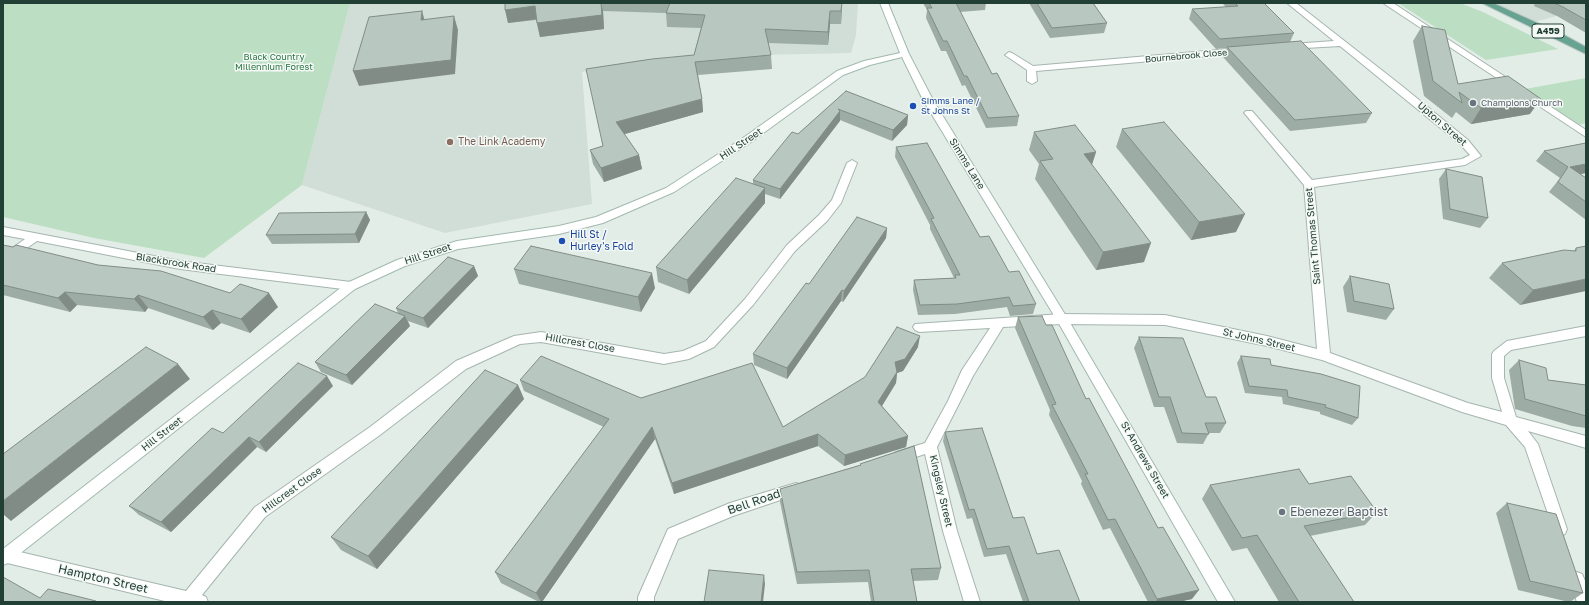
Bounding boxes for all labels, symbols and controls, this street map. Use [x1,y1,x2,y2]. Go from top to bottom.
road number: A459 [1532,24,1564,38]
street label: Bournebrook Close [1144,47,1228,65]
park label: Black Country Millennium Forest [235,52,313,73]
place label: Simms Lane / St Johns St [921,96,980,117]
marker: Champions Church [1468,98,1478,108]
place label: Champions Church [1481,98,1563,108]
street label: Upton Street [1415,99,1469,149]
marker: Simms Lane / St Johns St [908,101,918,111]
street label: Hill Street [717,125,765,163]
place label: The Link Academy [458,136,545,148]
street label: Simms Lane [947,136,987,192]
marker: The Link Academy [445,137,455,147]
street label: Saint Thomas Street [1303,187,1323,285]
place label: Hill St / Hurley's Fold [570,229,633,252]
marker: Hill St / Hurley's Fold [557,236,567,246]
street label: Hill Street [403,241,453,267]
street label: Blackbrook Road [135,251,217,275]
street label: St Johns Street [1222,326,1296,354]
street label: Hillcrest Close [544,331,616,355]
street label: Hill Street [139,414,185,454]
street label: St Andrews Street [1118,419,1172,501]
street label: Kingsley Street [927,454,955,528]
street label: Hillcrest Close [260,464,324,516]
street label: Bell Road [726,486,782,518]
place label: Ebenezer Baptist [1290,505,1388,519]
marker: Ebenezer Baptist [1277,507,1287,517]
street label: Hampton Street [57,562,149,596]

